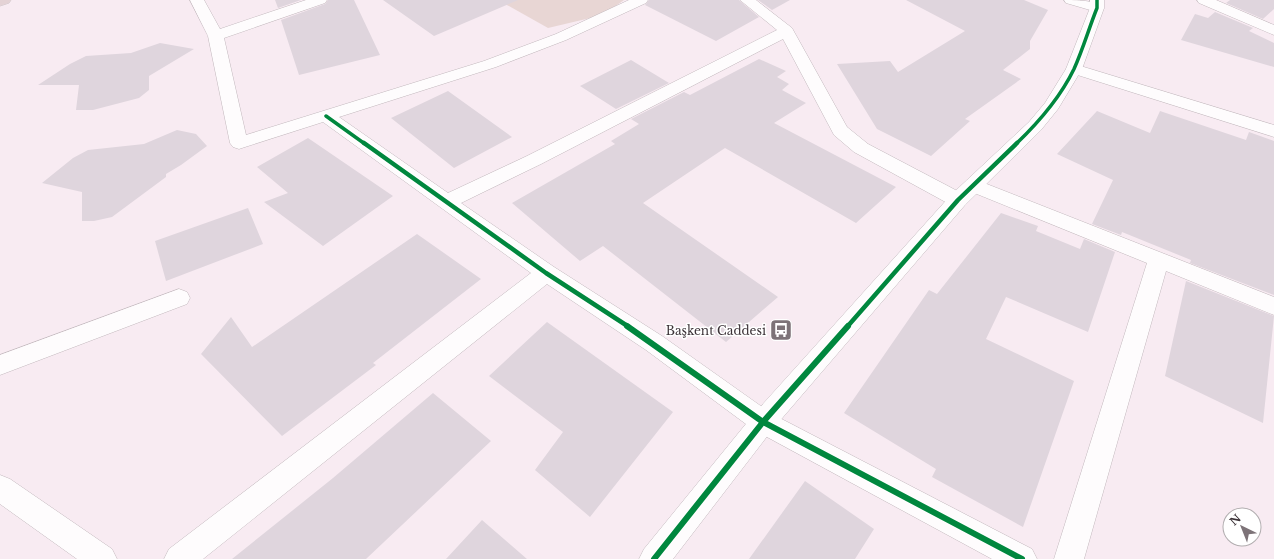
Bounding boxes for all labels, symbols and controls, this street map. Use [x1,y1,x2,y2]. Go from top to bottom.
bus stop icon: Başkent Caddesi [768,317,794,343]
place label: Başkent Caddesi [666,323,766,338]
north arrow [1222,507,1262,547]
text: N [1227,511,1244,528]

